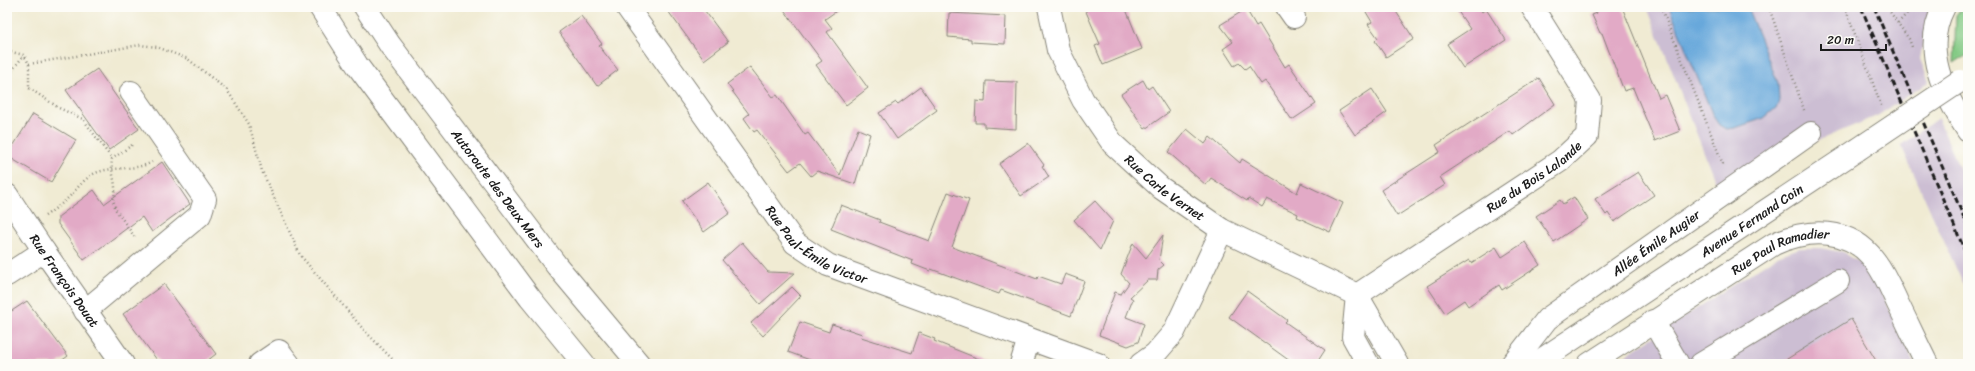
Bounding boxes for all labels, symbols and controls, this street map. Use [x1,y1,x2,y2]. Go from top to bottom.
scale bar [1821,26,1886,52]
text: 20 m [1827,29,1854,51]
street label: Autoroute des Deux Mers [445,123,551,253]
street label: Rue du Bois Lalande [1481,134,1587,218]
street label: Rue Carle Vernet [1119,148,1210,227]
street label: Avenue Fernand Coin [1694,177,1808,263]
street label: Rue Paul-Émile Victor [760,200,871,290]
street label: Allée Émile Augier [1606,203,1705,282]
street label: Rue Paul Ramadier [1726,222,1831,281]
street label: Rue François Douat [24,229,106,332]

